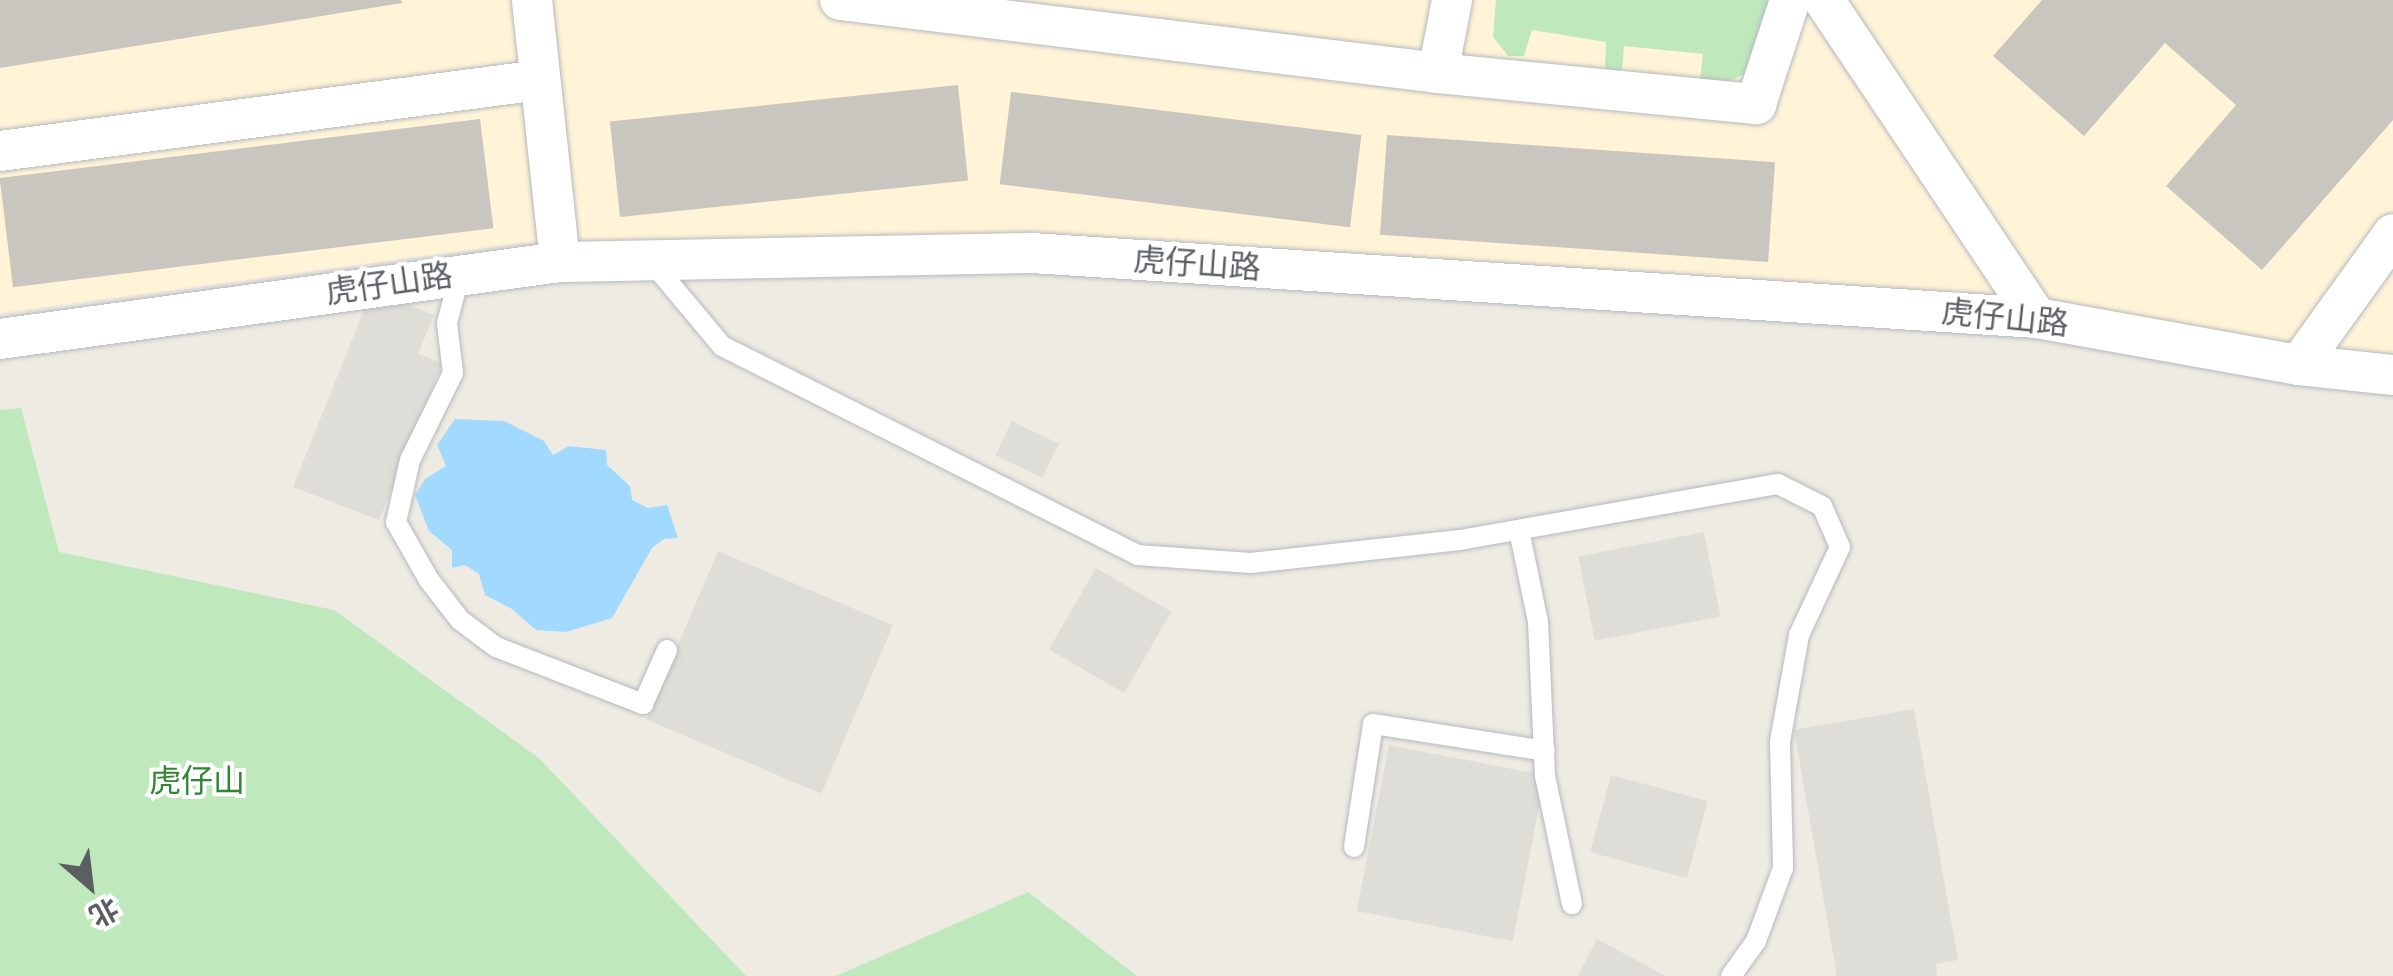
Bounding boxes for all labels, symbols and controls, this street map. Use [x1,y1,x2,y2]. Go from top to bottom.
street label: 虎仔山路 [1132,240,1262,288]
street label: 虎仔山路 [323,256,455,312]
street label: 虎仔山路 [1939,292,2071,344]
park label: 虎仔山 [149,762,245,800]
north arrow [40,836,140,936]
text: 北 [83,889,125,936]

